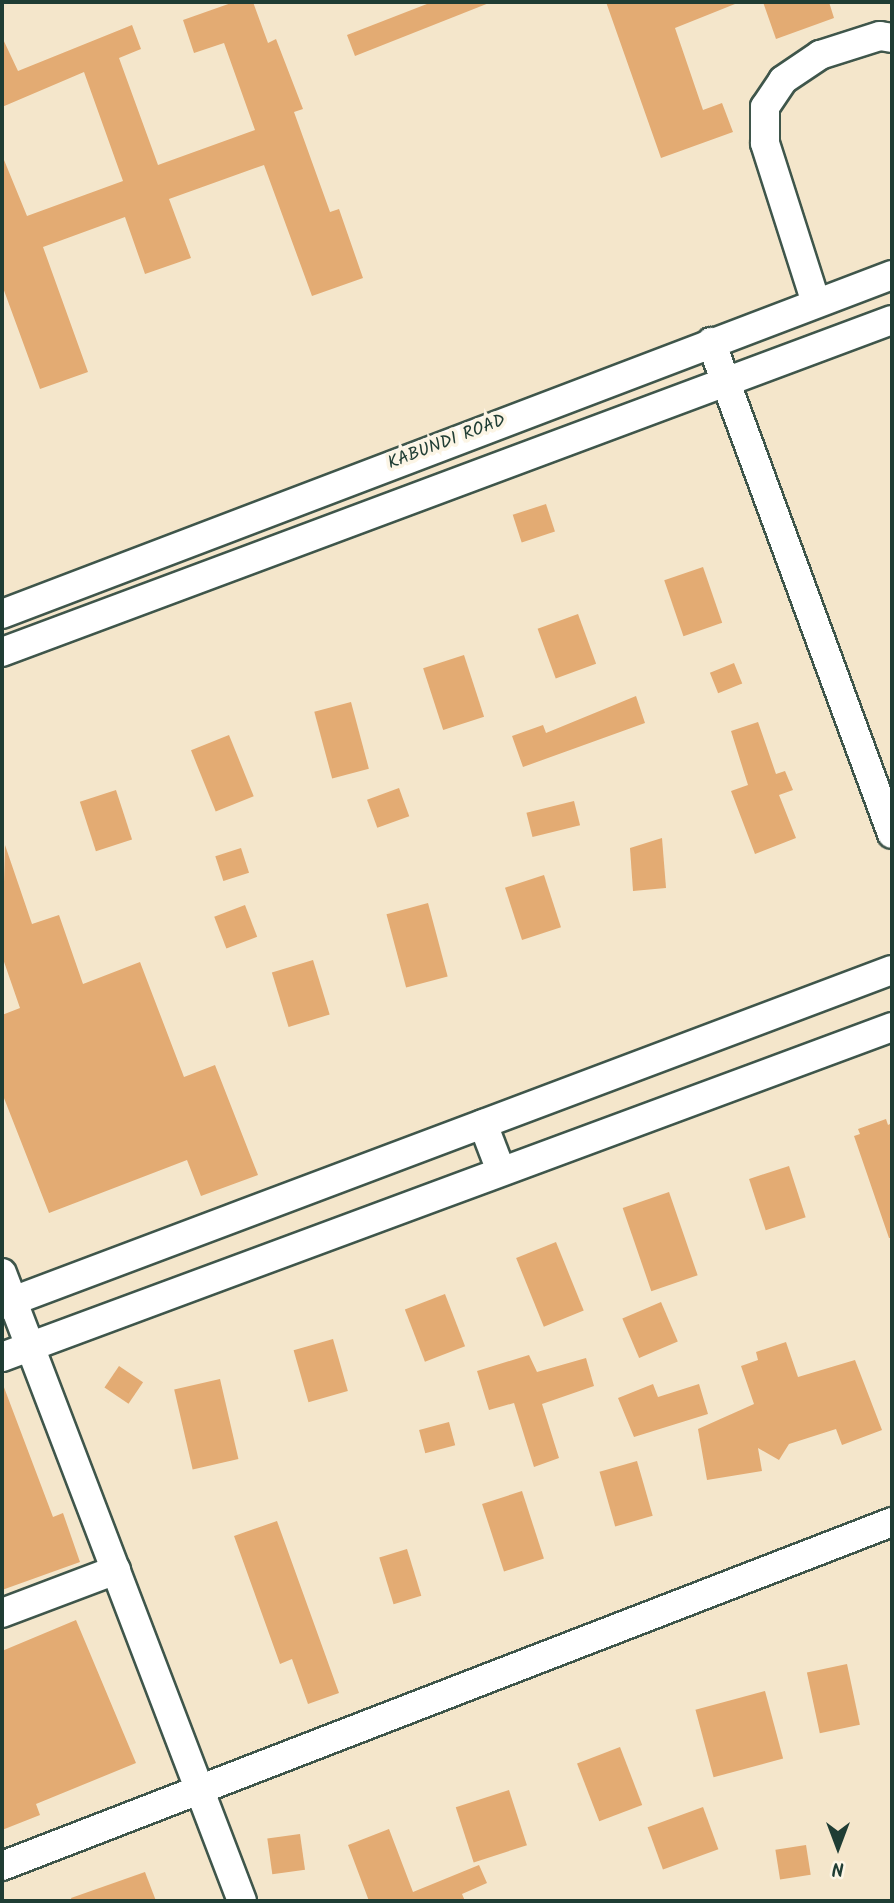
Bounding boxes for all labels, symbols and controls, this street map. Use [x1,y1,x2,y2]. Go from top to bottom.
street label: KABUNDI ROAD [385,411,509,475]
north arrow [803,1812,873,1882]
text: N [832,1853,844,1883]

